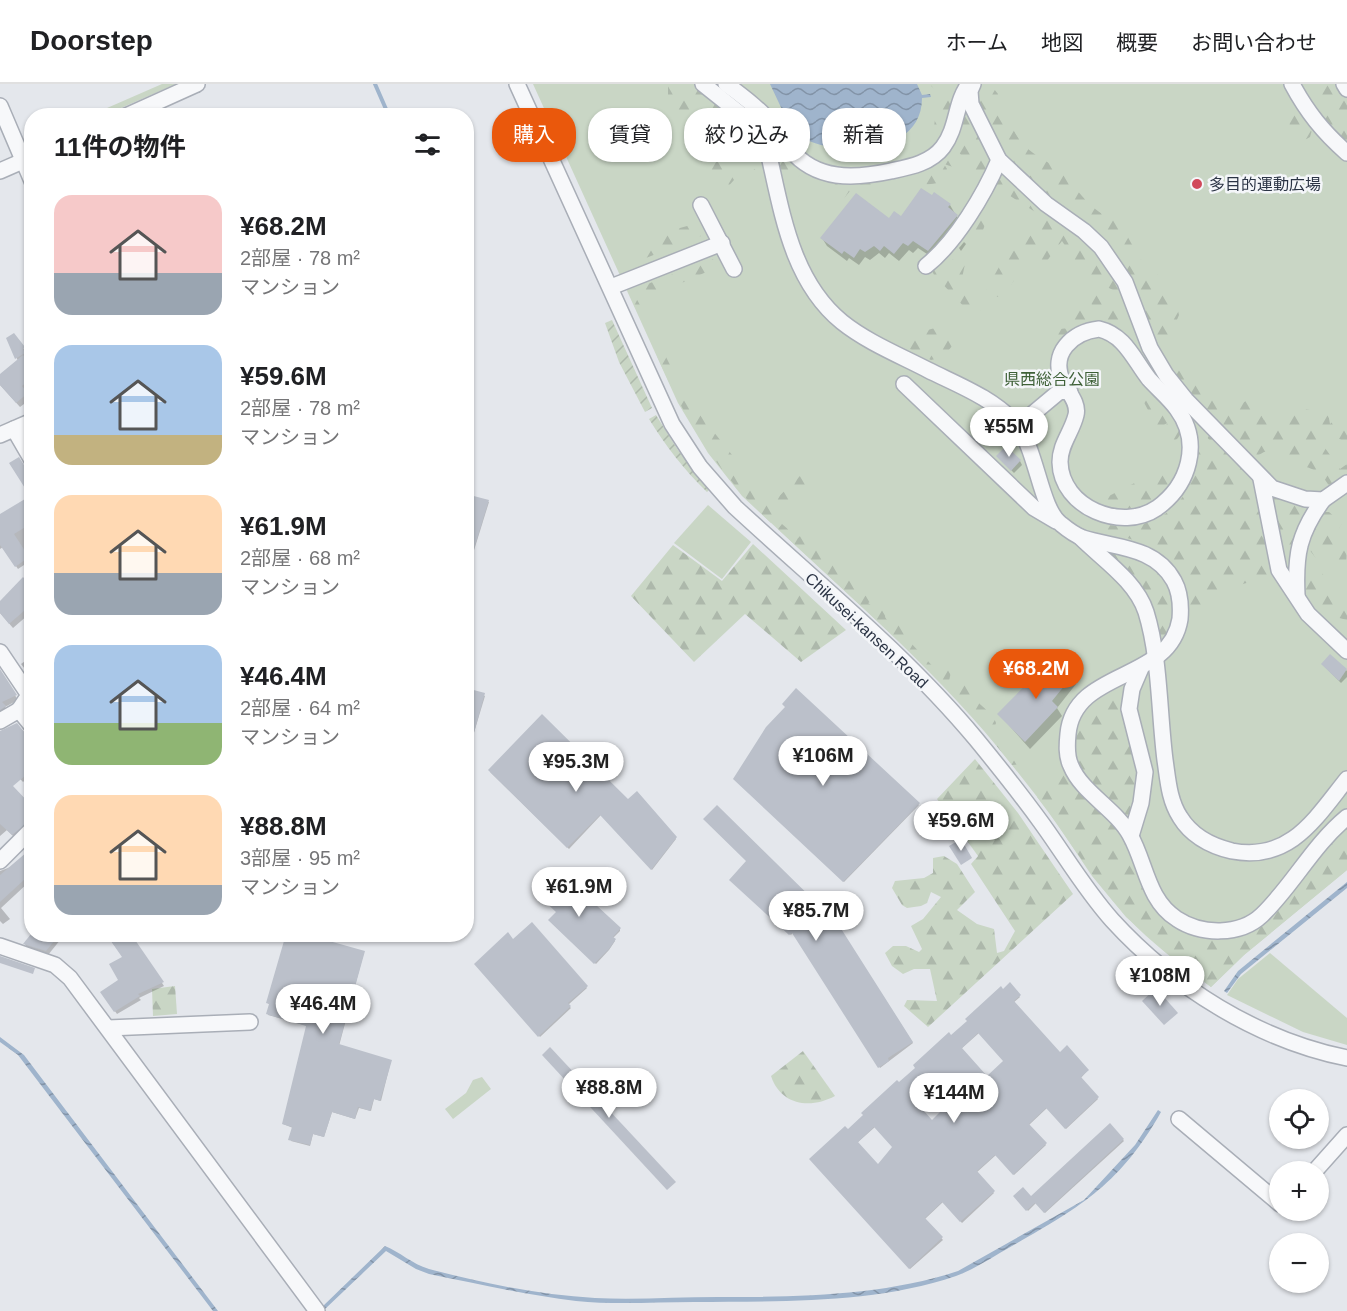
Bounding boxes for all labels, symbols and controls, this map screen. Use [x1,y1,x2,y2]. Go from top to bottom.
text: Doorstep [30,25,153,56]
text: ホーム [946,31,1008,54]
text: 地図 [1041,31,1083,54]
text: 概要 [1116,31,1158,54]
text: お問い合わせ [1191,31,1317,54]
chip: 購入 [492,108,576,162]
chip: 賃貸 [588,108,672,162]
chip: 絞り込み [684,108,810,162]
chip: 新着 [822,108,906,162]
icon: filters [411,128,444,161]
text: 11件の物件 [54,132,186,162]
place label: 多目的運動広場 [1209,176,1321,193]
marker: 多目的運動広場 [1190,177,1204,191]
text: ¥68.2M [240,211,327,241]
icon: home [102,219,174,291]
text: 2部屋 · 78 m² [240,247,360,269]
text: マンション [240,276,340,298]
text: ¥59.6M [240,361,327,391]
icon: home [102,369,174,441]
park label: 県西総合公園 [1004,371,1100,388]
text: 2部屋 · 78 m² [240,397,360,419]
pin: ¥55M [973,407,1045,458]
text: ¥55M [984,415,1034,437]
text: マンション [240,426,340,448]
text: ¥61.9M [240,511,327,541]
icon: home [102,519,174,591]
text: 2部屋 · 68 m² [240,547,360,569]
street label: Chikusei-kansen Road [802,569,931,691]
text: マンション [240,576,340,598]
pin: ¥68.2M [987,649,1085,700]
text: ¥68.2M [1003,657,1069,679]
text: ¥46.4M [240,661,327,691]
icon: home [102,669,174,741]
text: 2部屋 · 64 m² [240,697,360,719]
text: マンション [240,726,340,748]
pin: ¥106M [781,736,865,787]
pin: ¥95.3M [527,742,625,793]
text: ¥106M [792,744,854,766]
text: ¥95.3M [543,750,609,772]
pin: ¥59.6M [912,801,1010,852]
text: ¥59.6M [928,809,994,831]
text: ¥88.8M [240,811,327,841]
icon: home [102,819,174,891]
text: 3部屋 · 95 m² [240,847,360,869]
pin: ¥61.9M [530,867,628,918]
text: ¥61.9M [546,875,612,897]
text: マンション [240,876,340,898]
pin: ¥85.7M [767,891,865,942]
text: ¥85.7M [783,899,849,921]
pin: ¥108M [1118,956,1202,1007]
text: ¥108M [1129,964,1191,986]
pin: ¥46.4M [274,984,372,1035]
text: ¥46.4M [290,992,356,1014]
pin: ¥88.8M [560,1068,658,1119]
pin: ¥144M [912,1073,996,1124]
text: ¥88.8M [576,1076,642,1098]
text: ¥144M [923,1081,985,1103]
map controls [1269,1089,1329,1293]
button: locate [1269,1089,1329,1149]
button: + [1269,1161,1329,1221]
button: − [1269,1233,1329,1293]

